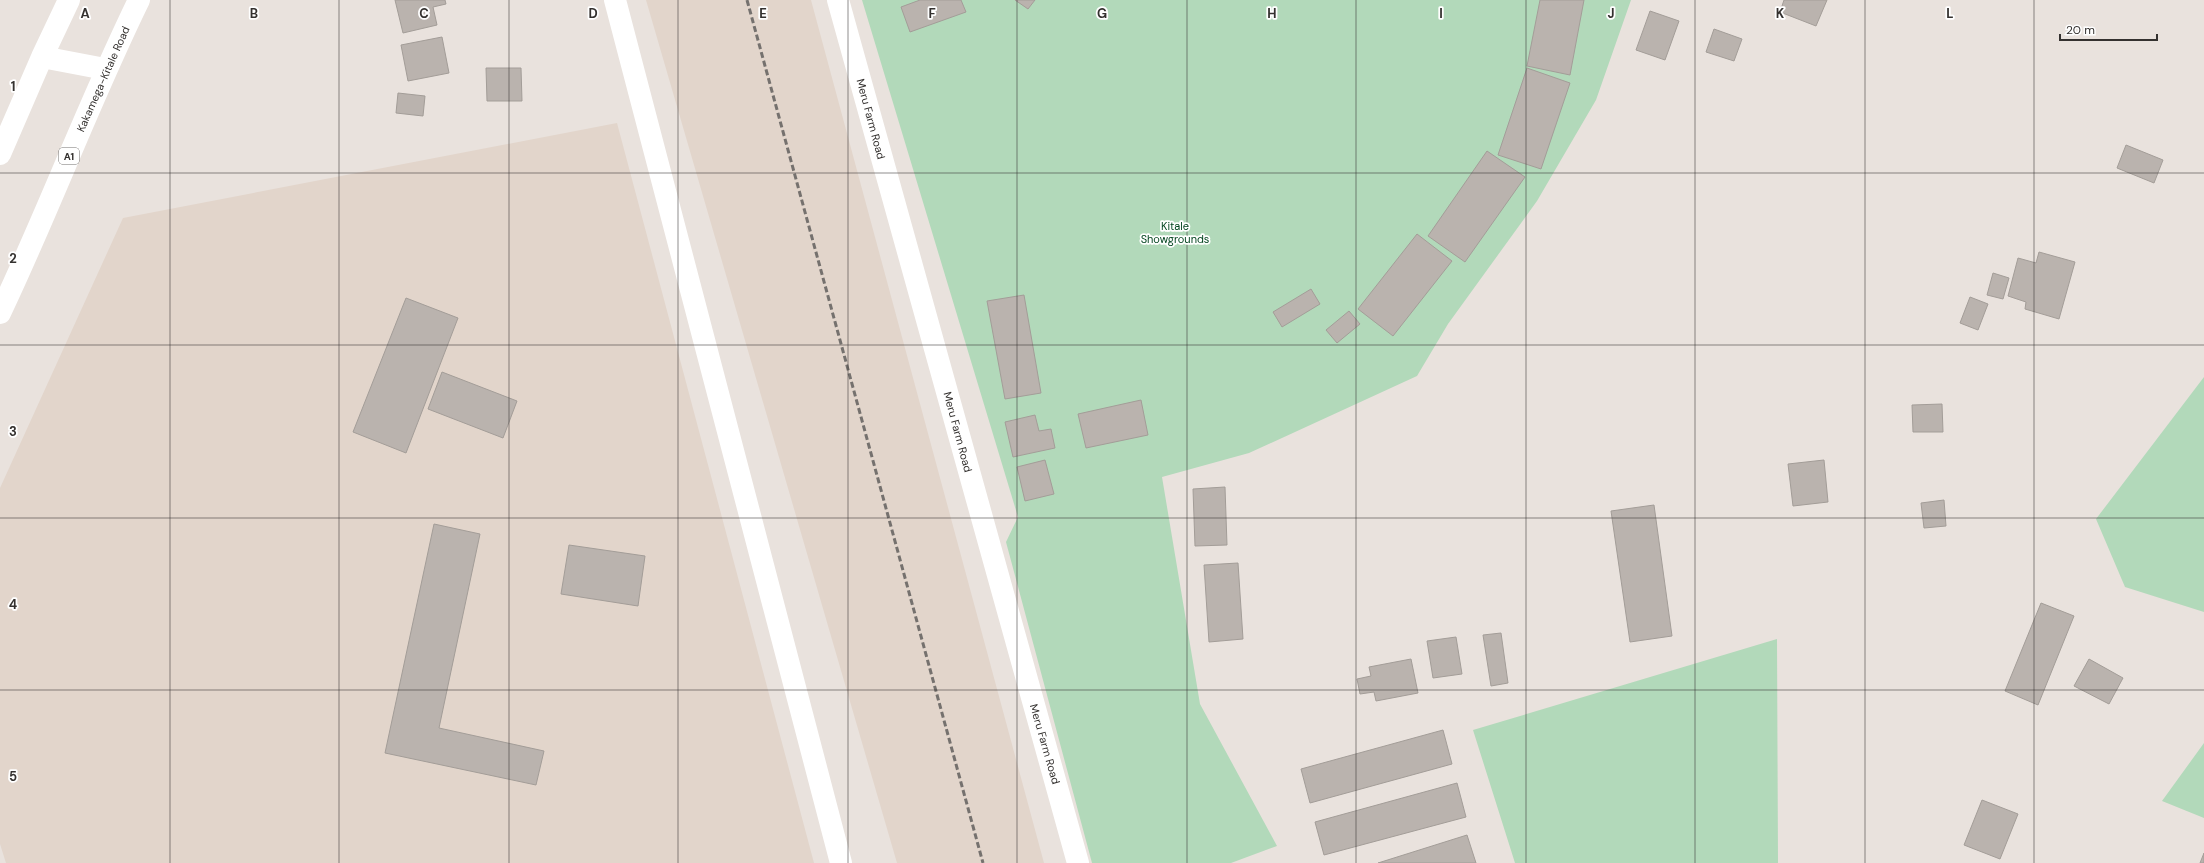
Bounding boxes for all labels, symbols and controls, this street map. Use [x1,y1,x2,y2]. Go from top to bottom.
text: A [80,5,90,22]
text: B [250,5,258,22]
text: C [419,5,429,22]
text: D [588,5,598,22]
text: E [759,5,767,22]
text: F [928,5,936,22]
text: G [1097,5,1107,22]
text: H [1267,5,1277,22]
text: I [1439,5,1443,22]
text: J [1607,5,1615,22]
text: K [1776,5,1785,22]
text: L [1946,5,1954,22]
scale bar [2060,16,2157,42]
text: 20 m [2066,22,2095,38]
street label: Kakamega-Kitale Road [73,24,133,134]
street label: Meru Farm Road [854,77,888,161]
text: 1 [11,78,15,95]
road number: A1 [59,148,79,164]
park label: Kitale Showgrounds [1141,219,1209,246]
text: 2 [9,250,17,267]
street label: Meru Farm Road [941,390,975,474]
text: 3 [9,423,17,440]
text: 4 [9,596,17,613]
street label: Meru Farm Road [1027,702,1063,786]
text: 5 [9,768,17,785]

